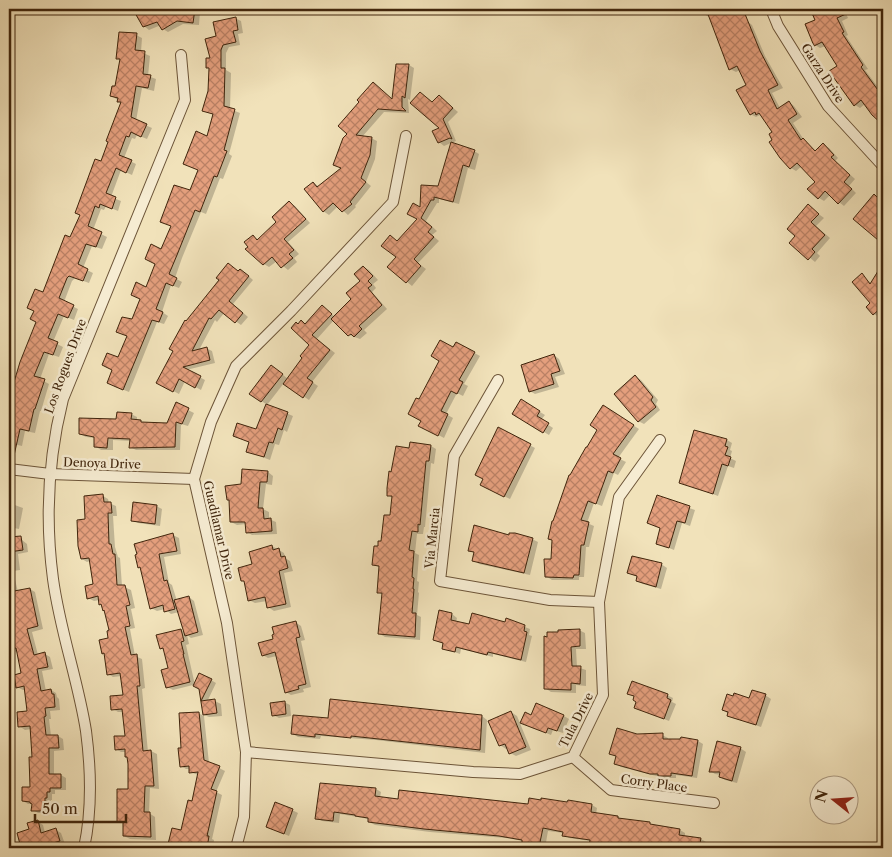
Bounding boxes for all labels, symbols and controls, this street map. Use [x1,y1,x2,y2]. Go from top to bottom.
street label: Garza Drive [798,40,848,106]
street label: Los Rogues Drive [41,316,89,415]
street label: Denoya Drive [63,454,141,472]
street label: Guadilamar Drive [200,479,238,581]
street label: Via Marcia [421,506,443,570]
street label: Tula Drive [556,690,596,750]
street label: Corry Place [620,771,689,795]
north arrow [810,774,860,824]
text: N [811,788,832,805]
scale bar [35,792,126,824]
text: 50 m [42,799,78,818]

